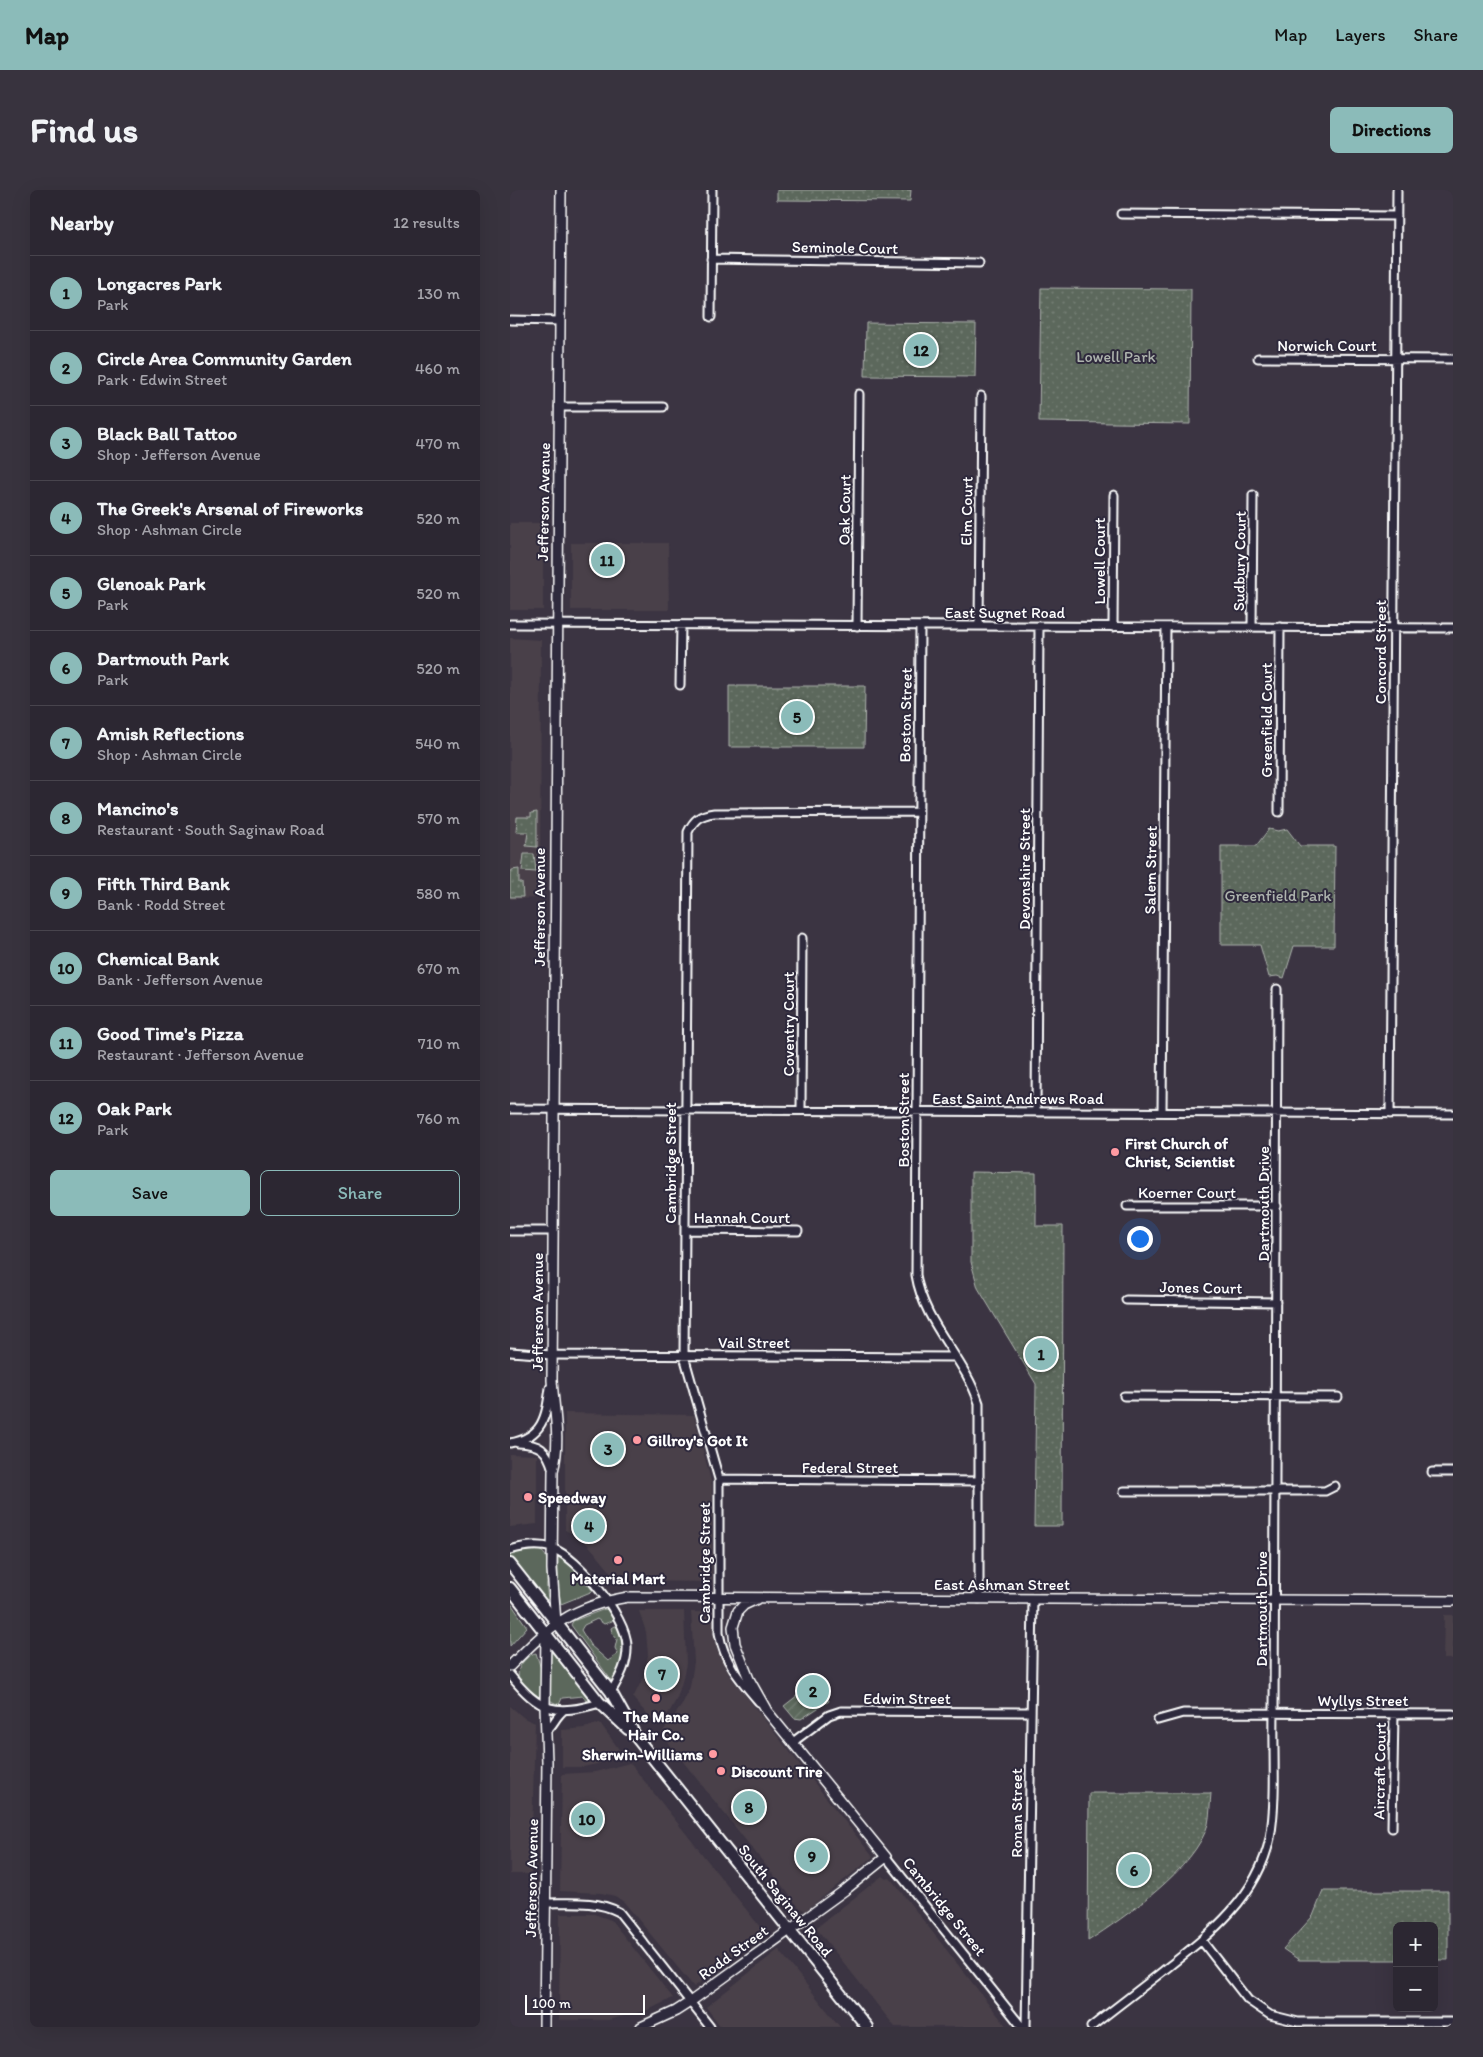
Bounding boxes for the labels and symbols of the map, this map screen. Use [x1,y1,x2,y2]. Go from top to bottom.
street label: Seminole Court [792,237,898,258]
pin: 12 [905,331,937,369]
street label: Norwich Court [1277,336,1377,355]
park label: Lowell Park [1076,347,1156,366]
street label: Jefferson Avenue [533,442,554,562]
street label: Oak Court [834,474,855,546]
street label: Elm Court [956,476,977,546]
street label: Sudbury Court [1229,511,1250,611]
street label: Lowell Court [1090,517,1109,605]
pin: 11 [591,541,623,579]
street label: Concord Street [1371,600,1390,704]
street label: East Sugnet Road [945,603,1066,622]
street label: Greenfield Court [1257,662,1276,778]
street label: Boston Street [895,667,916,763]
pin: 5 [781,698,813,736]
street label: Devonshire Street [1015,808,1034,930]
street label: Salem Street [1140,826,1161,914]
street label: Jefferson Avenue [530,847,549,967]
park label: Greenfield Park [1224,886,1332,905]
street label: Coventry Court [779,971,798,1077]
street label: Boston Street [894,1073,913,1167]
street label: East Saint Andrews Road [932,1089,1104,1108]
street label: Cambridge Street [661,1102,680,1224]
place label: First Church of Christ, Scientist [1125,1134,1235,1171]
marker: First Church of Christ, Scientist [1109,1146,1121,1158]
street label: Dartmouth Drive [1254,1146,1273,1262]
street label: Koerner Court [1138,1183,1236,1202]
street label: Hannah Court [694,1208,790,1227]
your location [1127,1226,1153,1252]
street label: Jefferson Avenue [528,1252,547,1372]
street label: Jones Court [1159,1277,1243,1298]
street label: Vail Street [718,1333,790,1352]
pin: 1 [1025,1335,1057,1373]
pin: 3 [592,1430,624,1468]
place label: Gillroy's Got It [647,1431,748,1451]
marker: Gillroy's Got It [631,1434,643,1446]
street label: Federal Street [802,1458,898,1477]
place label: Speedway [538,1488,606,1508]
marker: Speedway [522,1491,534,1503]
street label: Cambridge Street [695,1502,714,1624]
pin: 4 [573,1507,605,1545]
street label: Dartmouth Drive [1252,1551,1271,1667]
marker: Material Mart [612,1554,624,1566]
place label: Material Mart [571,1569,665,1588]
street label: East Ashman Street [934,1575,1070,1594]
pin: 7 [646,1655,678,1693]
pin: 2 [797,1672,829,1710]
street label: Edwin Street [863,1689,951,1708]
street label: Wyllys Street [1318,1691,1408,1710]
marker: The Mane Hair Co. [650,1692,662,1704]
place label: The Mane Hair Co. [622,1707,689,1744]
street label: Aircraft Court [1369,1722,1390,1820]
place label: Sherwin-Williams [582,1745,703,1764]
marker: Sherwin-Williams [707,1748,719,1760]
place label: Discount Tire [731,1762,823,1781]
marker: Discount Tire [715,1765,727,1777]
street label: Ronan Street [1007,1768,1026,1858]
pin: 8 [733,1788,765,1826]
pin: 10 [571,1800,603,1838]
street label: Jefferson Avenue [521,1818,542,1938]
pin: 9 [796,1837,828,1875]
street label: South Saginaw Road [734,1840,837,1961]
pin: 6 [1118,1851,1150,1889]
street label: Cambridge Street [899,1853,990,1960]
street label: Rodd Street [695,1921,772,1984]
scale bar [525,1992,645,2015]

